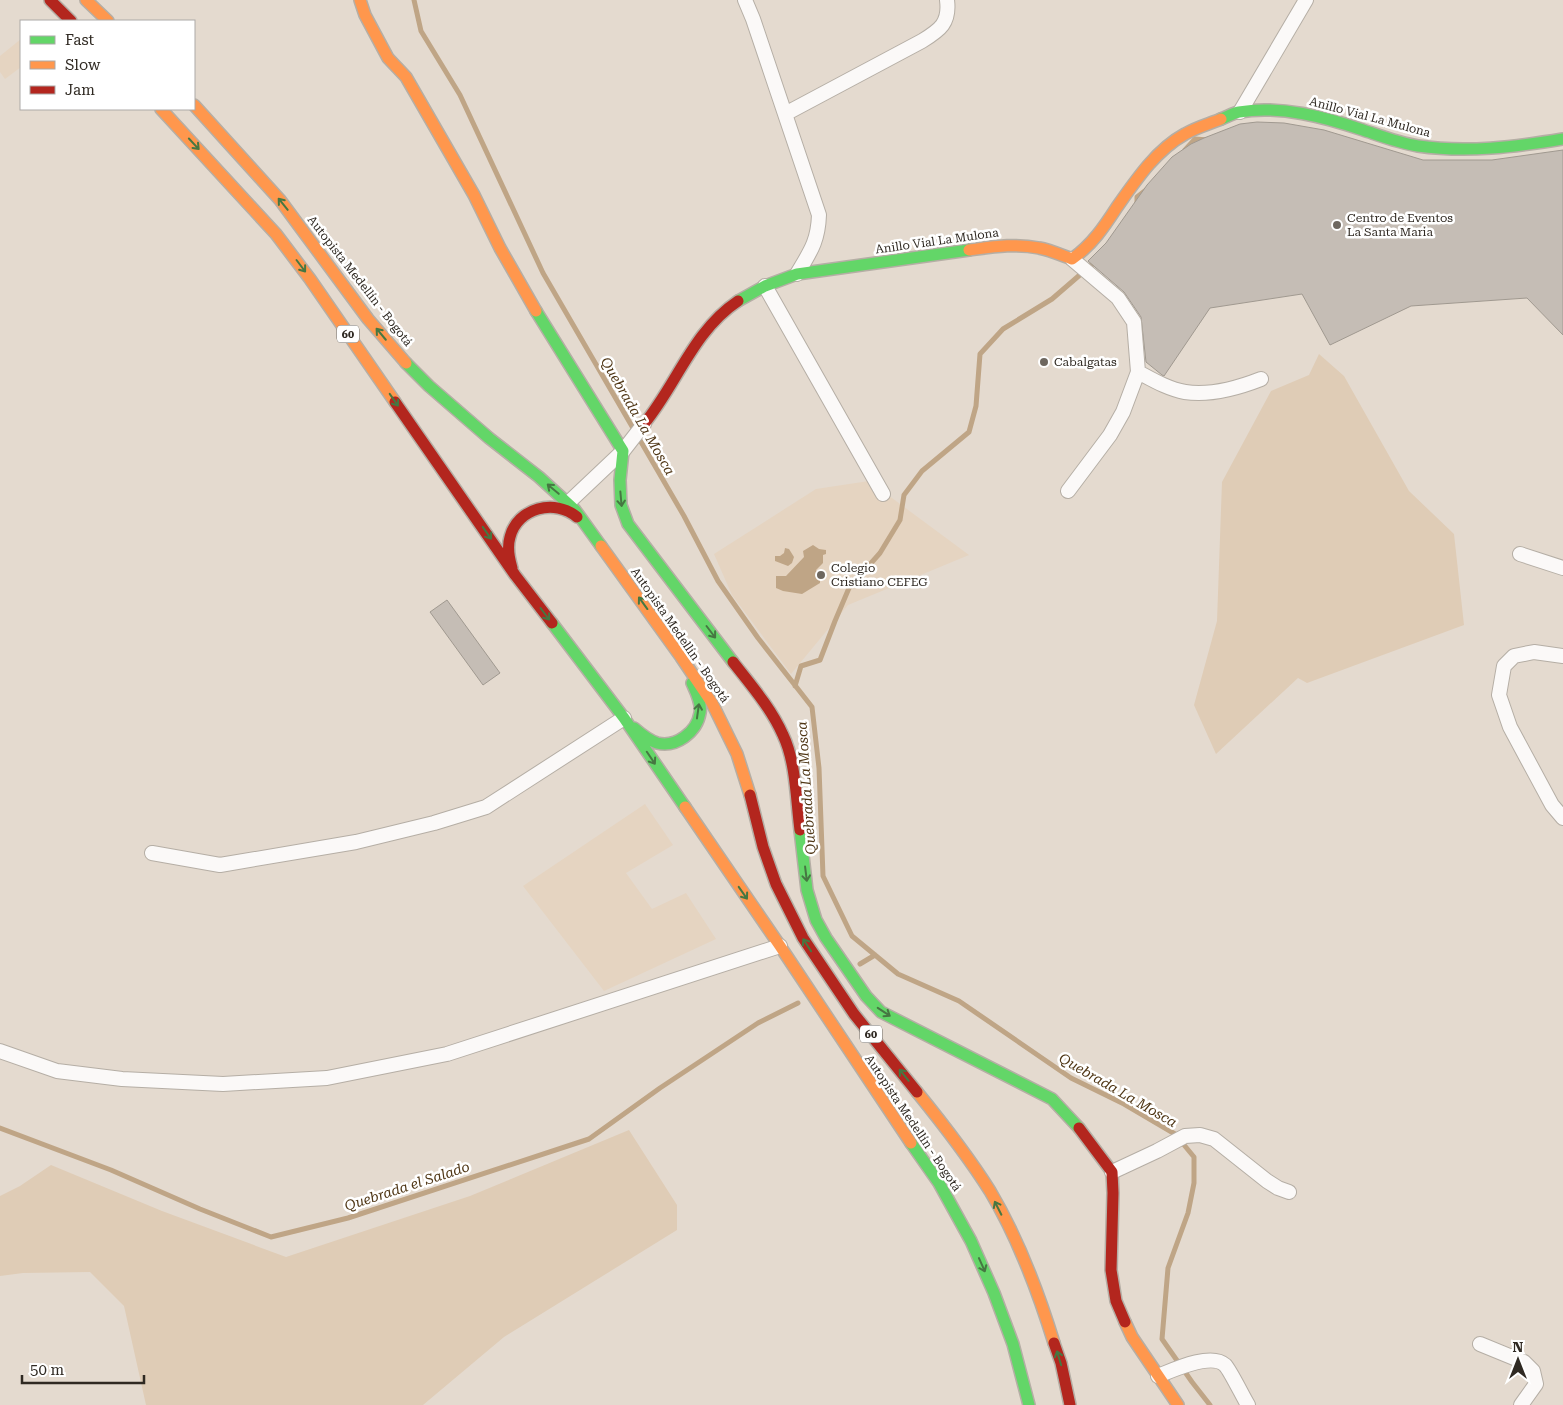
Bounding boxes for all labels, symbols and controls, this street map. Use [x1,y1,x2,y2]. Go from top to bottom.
legend [20,20,195,110]
text: Fast [65,31,95,49]
text: Slow [65,56,101,74]
text: Jam [65,81,95,99]
street label: Anillo Vial La Mulona [1308,94,1432,140]
one-way arrow [188,138,200,150]
one-way arrow [277,198,288,211]
place label: Centro de Eventos La Santa Maria [1347,211,1453,239]
street label: Autopista Medellín - Bogotá [305,213,416,349]
marker: Centro de Eventos La Santa Maria [1331,219,1343,231]
street label: Anillo Vial La Mulona [874,225,1000,257]
one-way arrow [296,259,306,273]
road number: 60 [337,326,359,342]
one-way arrow [375,328,386,341]
water label: Quebrada La Mosca [598,354,678,478]
place label: Cabalgatas [1054,355,1117,369]
marker: Cabalgatas [1038,356,1050,368]
one-way arrow [389,393,399,407]
one-way arrow [547,484,560,495]
one-way arrow [617,491,626,507]
one-way arrow [482,526,492,540]
place label: Colegio Cristiano CEFEG [831,561,928,589]
street label: Autopista Medellín - Bogotá [628,565,732,706]
marker: Colegio Cristiano CEFEG [815,569,827,581]
one-way arrow [637,597,648,610]
one-way arrow [540,607,550,621]
one-way arrow [706,625,717,638]
one-way arrow [694,704,704,720]
water label: Quebrada La Mosca [793,721,819,855]
one-way arrow [646,751,657,765]
one-way arrow [801,866,811,882]
one-way arrow [738,885,748,899]
one-way arrow [802,938,812,952]
one-way arrow [877,1007,891,1018]
road number: 60 [860,1026,882,1042]
water label: Quebrada La Mosca [1056,1050,1180,1130]
street label: Autopista Medellín - Bogotá [862,1052,964,1194]
one-way arrow [899,1069,910,1082]
water label: Quebrada el Salado [342,1158,472,1214]
one-way arrow [993,1200,1003,1215]
one-way arrow [977,1257,987,1272]
north arrow [1493,1335,1543,1385]
text: N [1513,1339,1524,1355]
one-way arrow [1054,1350,1064,1366]
scale bar [22,1352,145,1384]
text: 50 m [30,1361,65,1379]

